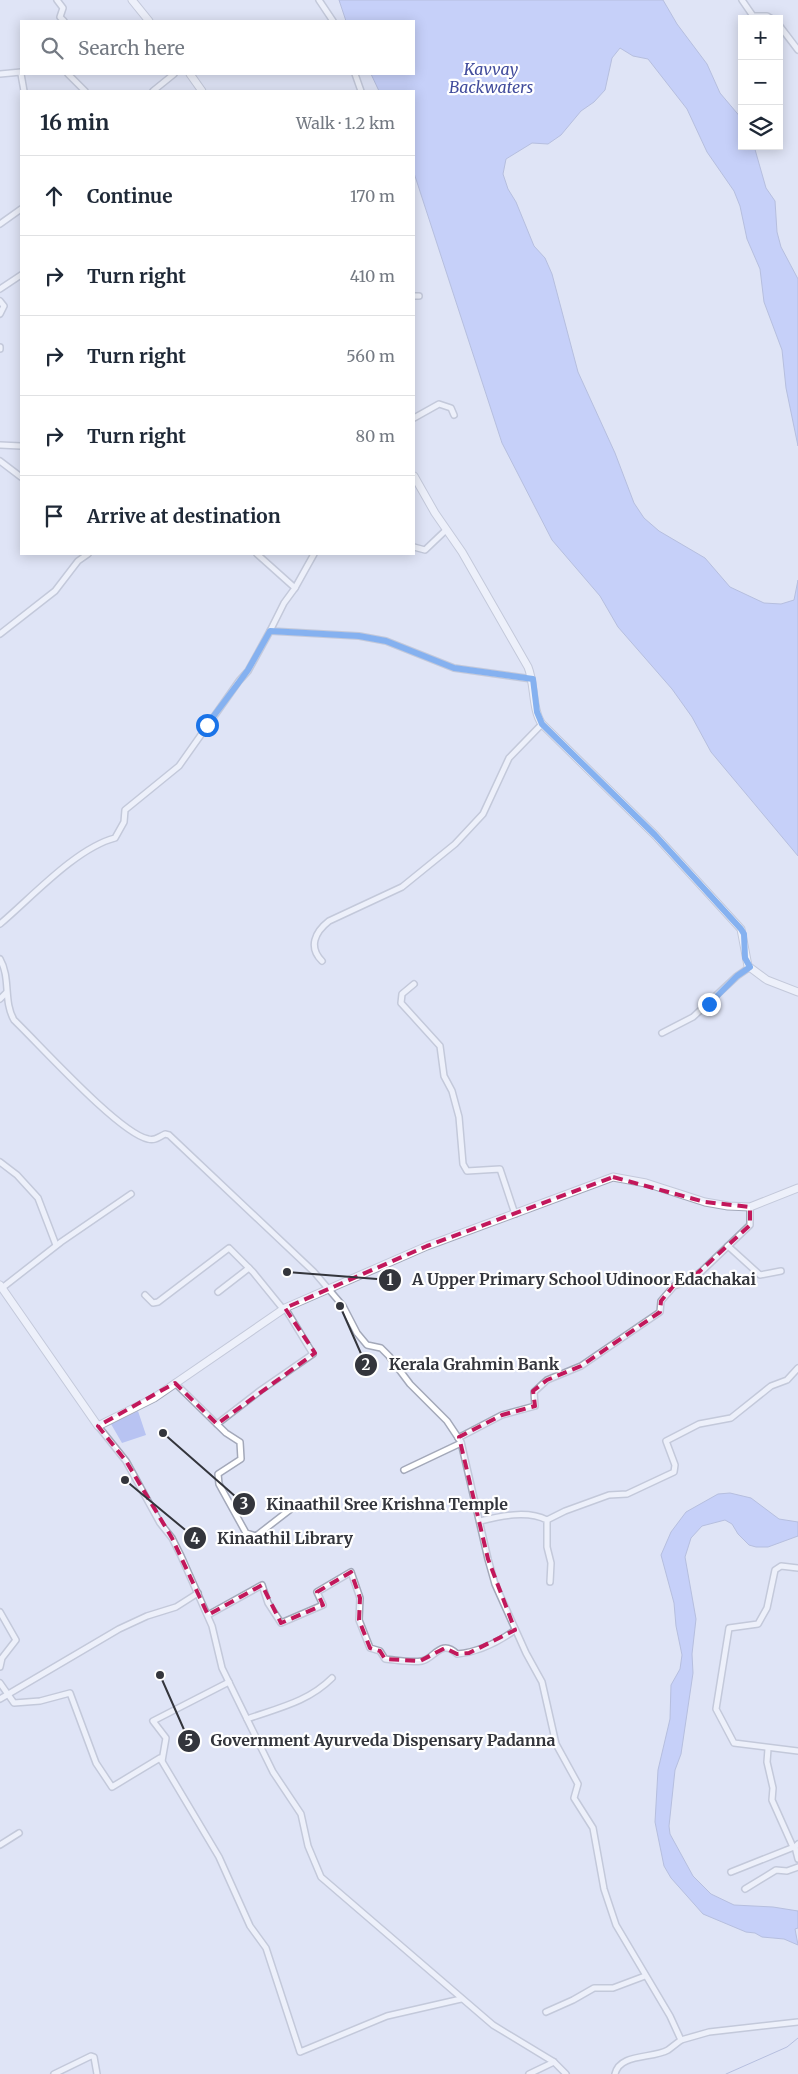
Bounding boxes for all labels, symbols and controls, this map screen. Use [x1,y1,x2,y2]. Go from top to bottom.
map controls [738,15,783,150]
button: + [738,15,783,60]
search box [20,20,415,75]
icon: search [38,34,66,62]
text: Search here [78,36,185,60]
water label: Kavvay Backwaters [449,59,533,97]
button: − [738,60,783,105]
button: layers [738,105,783,150]
text: 16 min [40,109,109,136]
text: Walk · 1.2 km [296,113,395,133]
icon: ahead [40,182,68,210]
text: Continue [87,184,173,208]
text: 170 m [350,186,395,206]
icon: right [40,262,68,290]
text: Turn right [87,264,186,288]
text: 410 m [350,266,395,286]
icon: right [40,342,68,370]
text: Turn right [87,344,186,368]
text: 560 m [346,346,395,366]
icon: right [40,422,68,450]
text: Turn right [87,424,186,448]
text: 80 m [356,426,395,446]
icon: arrive [40,502,68,530]
text: Arrive at destination [87,504,281,528]
route start [196,714,219,737]
route end [698,993,721,1016]
callout: A Upper Primary School Udinoor Edachakai [377,1264,766,1295]
text: A Upper Primary School Udinoor Edachakai [411,1269,756,1289]
text: 1 [387,1270,394,1289]
callout: Kerala Grahmin Bank [353,1349,569,1380]
text: Kerala Grahmin Bank [389,1354,560,1374]
text: 2 [362,1355,371,1374]
callout: Kinaathil Sree Krishna Temple [231,1488,518,1519]
text: 3 [240,1494,248,1513]
text: Kinaathil Sree Krishna Temple [266,1494,508,1514]
callout: Kinaathil Library [182,1523,363,1554]
text: Kinaathil Library [217,1528,354,1548]
text: 4 [190,1529,200,1548]
callout: Government Ayurveda Dispensary Padanna [176,1725,566,1756]
text: Government Ayurveda Dispensary Padanna [211,1730,555,1750]
text: 5 [185,1731,193,1750]

